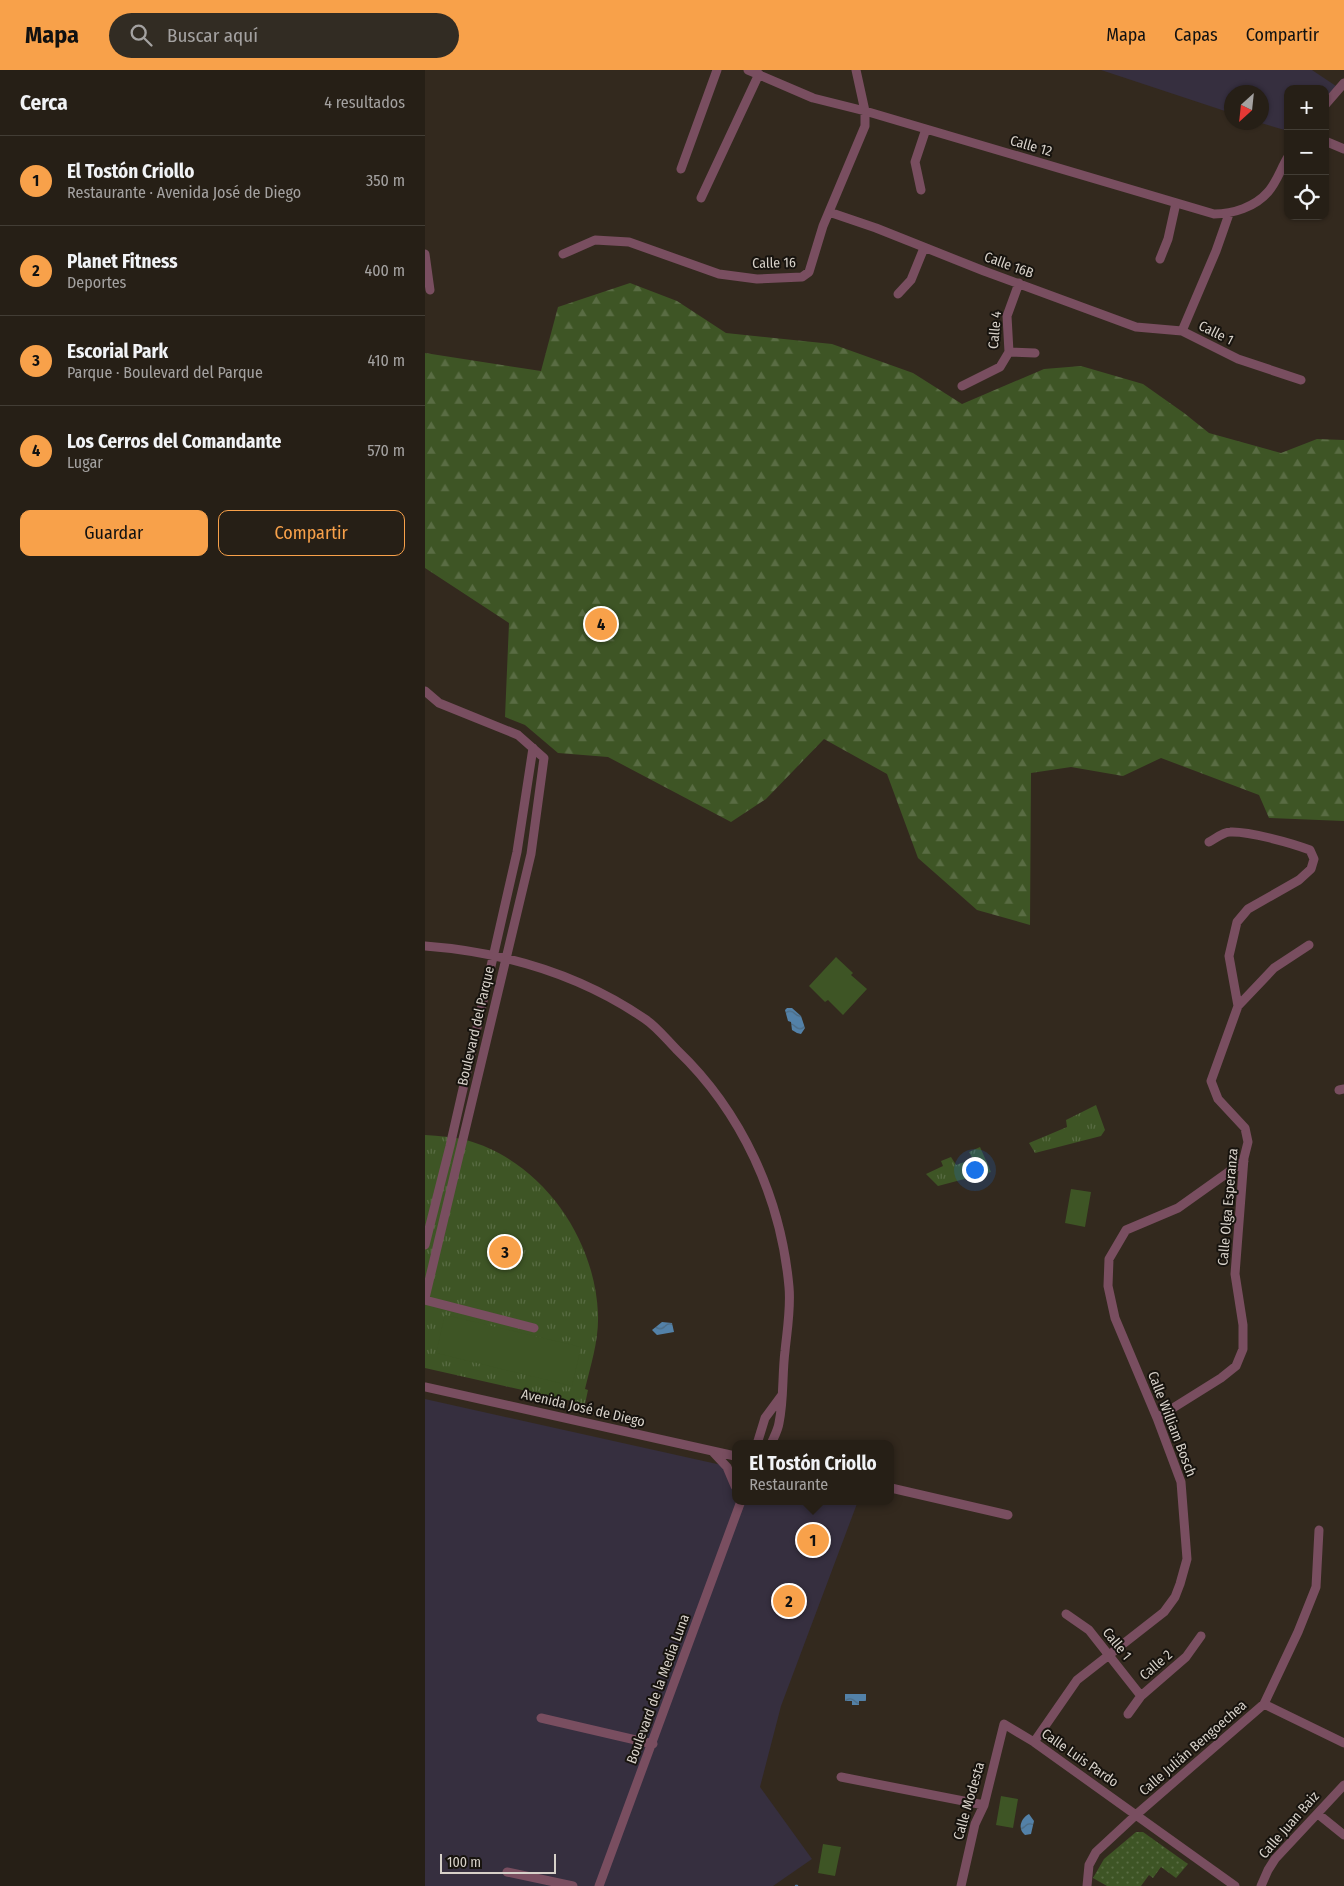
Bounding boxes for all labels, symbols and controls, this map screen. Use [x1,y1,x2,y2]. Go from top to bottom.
search box [109,13,459,58]
text: Mapa [25,21,79,49]
icon: search [127,21,155,49]
text: Buscar aquí [167,24,258,47]
text: Mapa [1106,24,1146,46]
text: Capas [1174,24,1218,46]
text: Compartir [1246,24,1319,46]
north arrow [1224,85,1269,130]
map controls [1284,85,1329,220]
button: + [1284,85,1329,130]
text: Cerca [20,90,68,116]
text: 4 resultados [324,93,405,112]
button: − [1284,130,1329,175]
street label: Calle 12 [1008,132,1054,160]
text: El Tostón Criollo [67,160,194,183]
text: 1 [33,171,39,190]
text: 350 m [366,171,405,190]
button: locate [1284,175,1329,220]
text: Restaurante · Avenida José de Diego [67,183,301,202]
street label: Calle 16B [982,248,1036,282]
text: Planet Fitness [67,250,178,273]
street label: Calle 16 [752,254,796,272]
text: 2 [32,261,40,280]
text: 400 m [365,261,405,280]
text: Deportes [67,273,126,292]
street label: Calle 4 [985,310,1005,350]
street label: Calle 1 [1196,317,1236,349]
text: Escorial Park [67,340,168,363]
text: 3 [32,351,40,370]
text: 410 m [367,351,405,370]
text: Parque · Boulevard del Parque [67,363,263,382]
text: Los Cerros del Comandante [67,430,281,453]
text: 4 [32,441,40,460]
text: 570 m [367,441,405,460]
text: Lugar [67,453,103,472]
button: Guardar [20,510,208,556]
button: Compartir [218,510,405,556]
pin: 4 [585,605,617,643]
street label: Boulevard del Parque [454,965,498,1087]
street label: Calle Olga Esperanza [1214,1147,1242,1266]
your location [962,1157,988,1183]
pin: 3 [489,1233,521,1271]
street label: Calle William Bosch [1144,1369,1200,1479]
street label: Avenida José de Diego [520,1386,646,1430]
popup [732,1440,894,1505]
text: El Tostón Criollo [749,1452,877,1475]
text: Restaurante [749,1475,828,1494]
pin: 1 [797,1521,829,1559]
pin: 2 [773,1582,805,1620]
street label: Boulevard de la Media Luna [623,1612,693,1766]
street label: Calle 1 [1099,1624,1135,1664]
street label: Calle 2 [1136,1646,1176,1684]
street label: Calle Julián Bengoechea [1136,1697,1250,1799]
street label: Calle Luis Pardo [1038,1725,1122,1791]
street label: Calle Modesta [950,1760,988,1842]
street label: Calle Juan Baiz [1255,1788,1323,1862]
scale bar [440,1851,556,1874]
text: 100 m [447,1854,481,1871]

